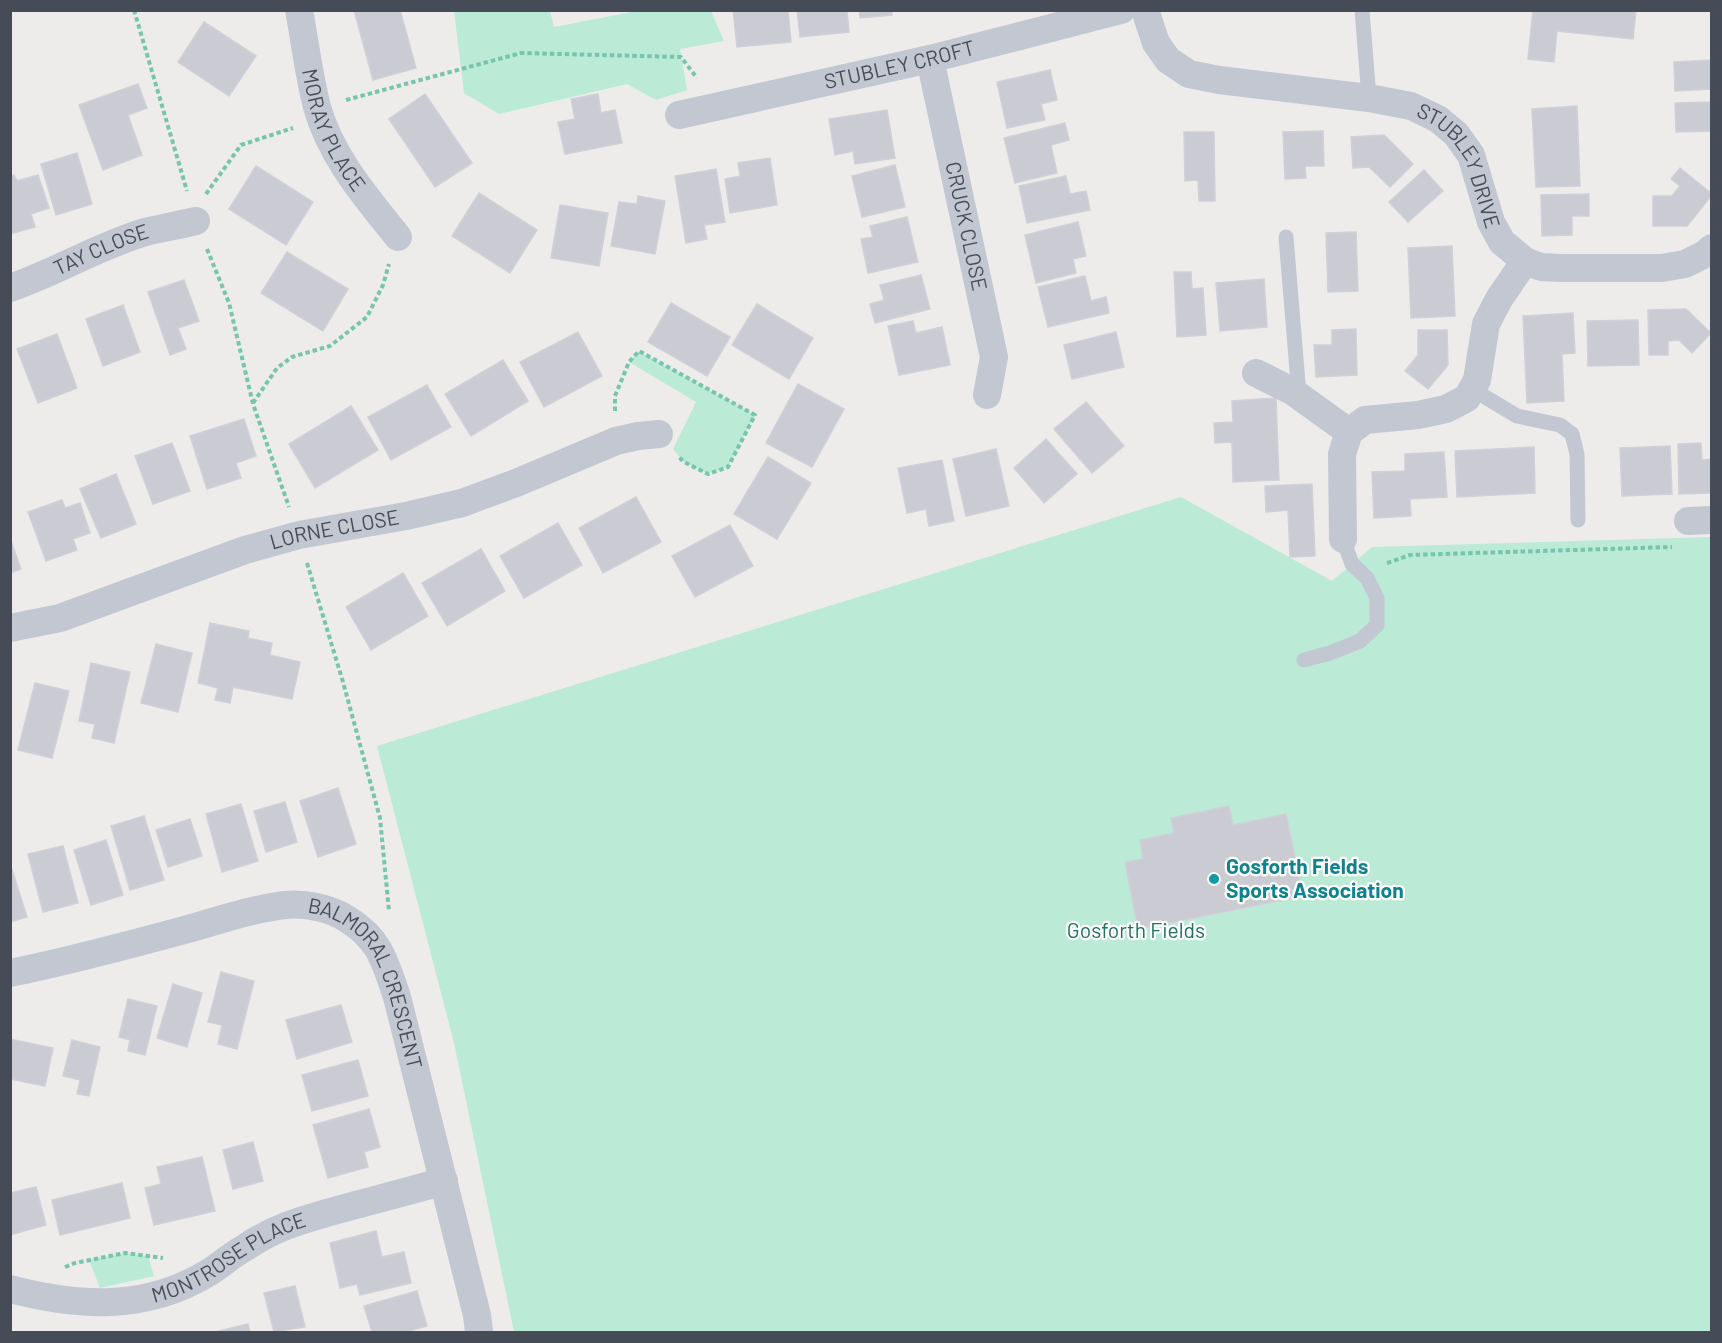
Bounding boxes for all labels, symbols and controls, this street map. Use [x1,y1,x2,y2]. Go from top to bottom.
street label: STUBLEY CROFT [821,34,977,93]
street label: MORAY PLACE [298,66,372,196]
street label: STUBLEY DRIVE [1413,97,1506,231]
street label: CRUCK CLOSE [941,159,993,293]
street label: TAY CLOSE [49,218,151,280]
street label: LORNE CLOSE [267,503,401,554]
place label: Gosforth Fields Sports Association [1226,853,1404,902]
marker: Gosforth Fields Sports Association [1207,872,1221,886]
street label: BALMORAL CRESCENT [306,892,429,1071]
park label: Gosforth Fields [1067,917,1205,942]
street label: MONTROSE PLACE [148,1206,309,1307]

